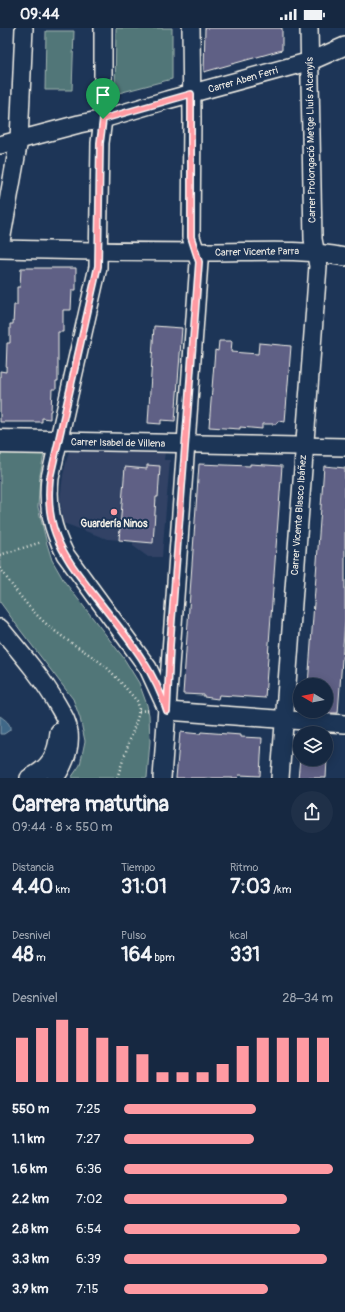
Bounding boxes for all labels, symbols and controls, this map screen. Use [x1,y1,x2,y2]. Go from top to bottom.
text: 09:44 [20,5,59,24]
street label: Carrer Prolongació Metge Lluís Alcanyís [304,56,318,223]
street label: Carrer Aben Ferri [207,64,279,96]
pin [86,78,120,119]
icon: arrive [92,84,114,106]
street label: Carrer Vicente Parra [215,245,300,259]
street label: Carrer Isabel de Villena [71,436,166,450]
street label: Carrer Vicente Blasco Ibáñez [289,454,309,576]
marker: Guardería Ninos [109,507,119,517]
place label: Guardería Ninos [81,518,148,530]
north arrow [293,678,333,718]
map controls [293,678,333,766]
button: layers [293,726,333,766]
text: Carrera matutina [12,790,169,818]
button: share [291,791,333,833]
text: 09:44 · 8 × 550 m [12,819,113,835]
text: Distancia [12,861,54,874]
text: Tiempo [121,861,155,874]
text: Ritmo [230,861,258,874]
text: 4.40 [12,874,53,899]
text: 31:01 [121,874,167,899]
text: 7:03 [230,874,271,899]
text: km [53,883,70,896]
text: /km [271,883,291,896]
text: Desnivel [12,929,51,942]
text: Pulso [121,929,146,942]
text: kcal [230,929,248,942]
text: 48 [12,942,34,967]
text: 164 [121,942,152,967]
text: 331 [230,942,260,967]
text: m [34,951,46,964]
text: bpm [152,951,175,964]
text: Desnivel [12,990,58,1006]
text: 28–34 m [282,990,333,1006]
text: 550 m [12,1101,49,1117]
text: 7:25 [76,1101,101,1117]
text: 1.1 km [12,1131,45,1147]
text: 7:27 [76,1131,101,1147]
text: 1.6 km [12,1161,47,1177]
text: 6:36 [76,1161,102,1177]
text: 2.2 km [12,1191,49,1207]
text: 7:02 [76,1191,103,1207]
text: 2.8 km [12,1221,48,1237]
text: 6:54 [76,1221,102,1237]
text: 3.3 km [12,1251,49,1267]
text: 6:39 [76,1251,101,1267]
text: 3.9 km [12,1281,49,1297]
text: 7:15 [76,1281,98,1297]

